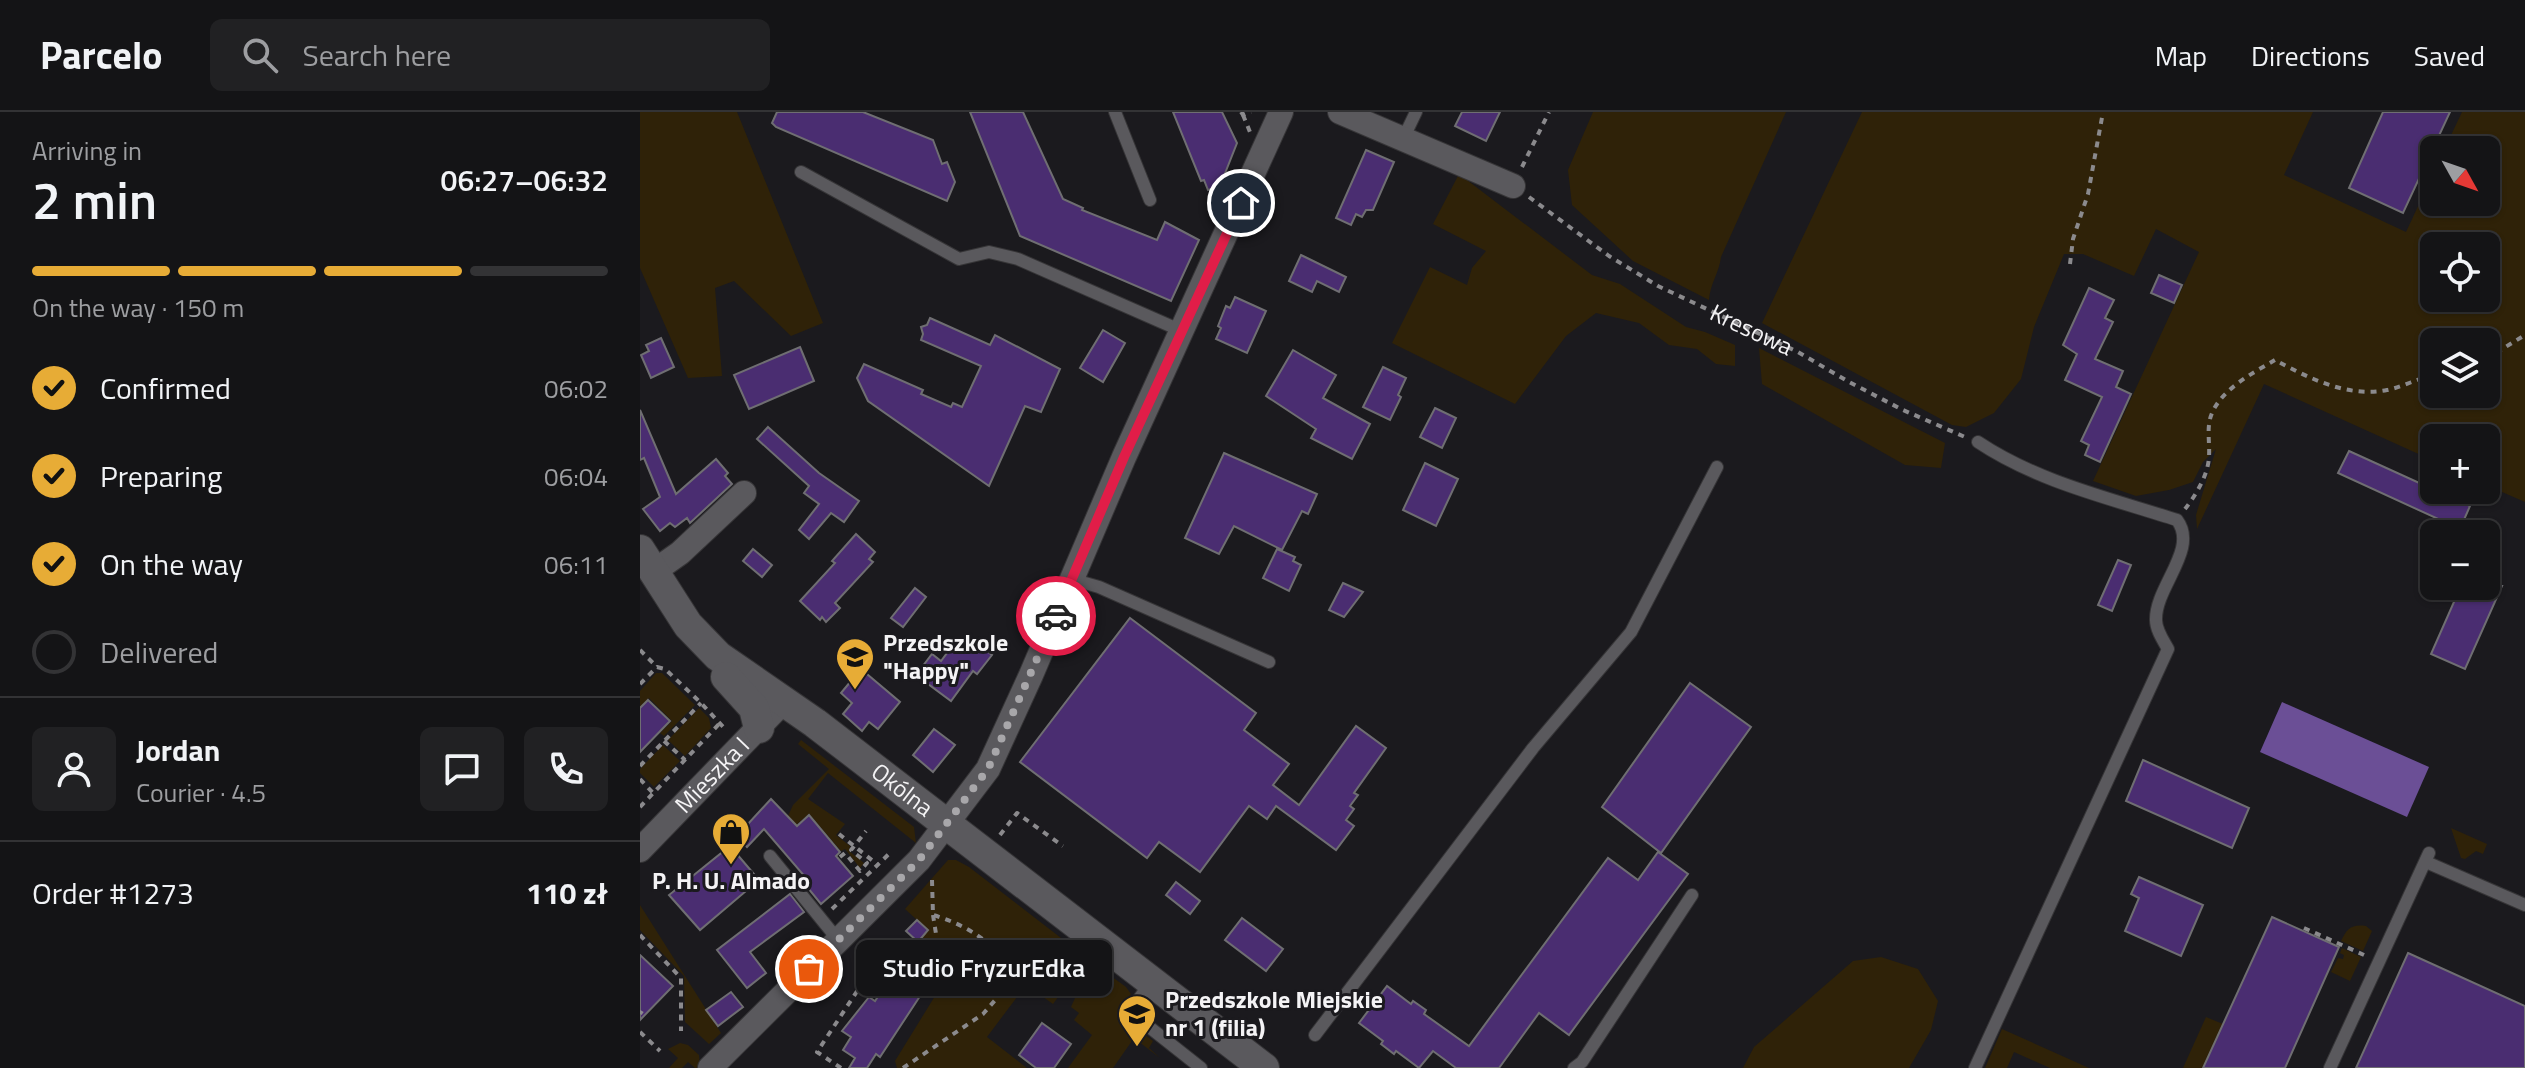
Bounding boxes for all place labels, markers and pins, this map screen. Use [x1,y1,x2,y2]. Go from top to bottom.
pin [1207,169,1275,237]
place label: Przedszkole "Happy" [883,624,1008,688]
school or university icon: Przedszkole "Happy" [834,636,876,691]
shop icon: P. H. U. Almado [710,811,752,866]
place label: P. H. U. Almado [652,862,810,898]
pin [775,935,843,1003]
callout: Studio FryzurEdka [857,941,1113,997]
place label: Przedszkole Miejskie nr 1 (filia) [1165,981,1383,1045]
school or university icon: Przedszkole Miejskie nr 1 (filia) [1116,993,1158,1048]

